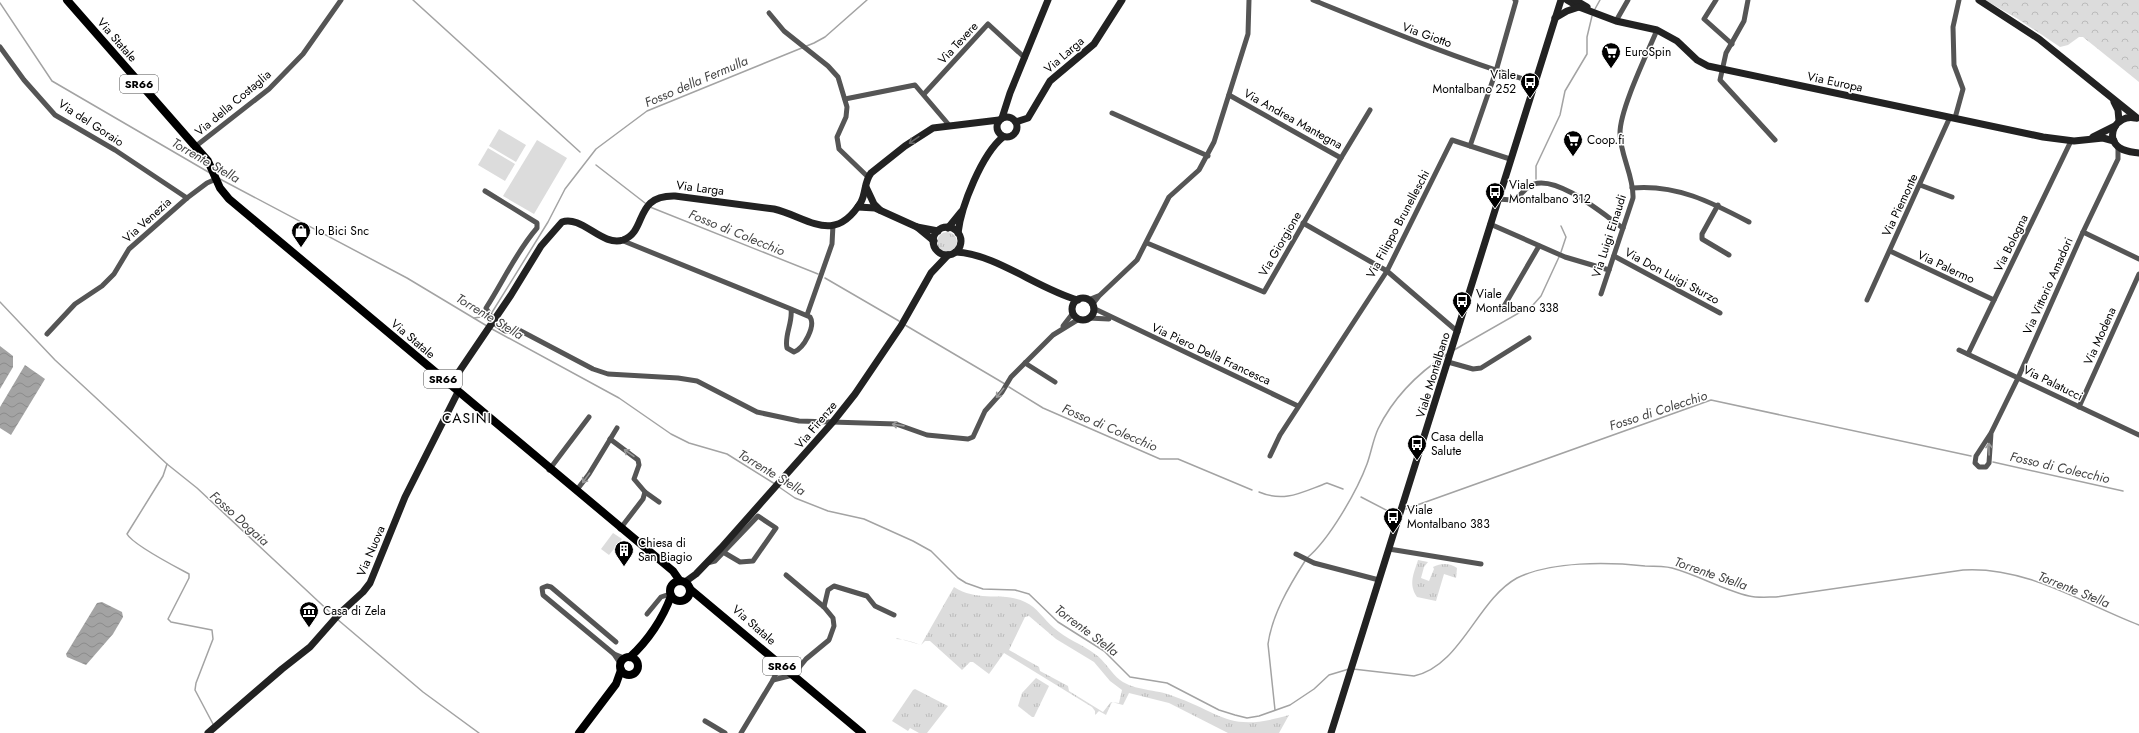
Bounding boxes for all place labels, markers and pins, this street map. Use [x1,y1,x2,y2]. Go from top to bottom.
supermarket icon: EuroSpin [1600,41,1622,69]
place label: EuroSpin [1625,43,1671,61]
place label: Viale Montalbano 252 [1433,66,1516,98]
bus stop icon: Viale Montalbano 252 [1519,71,1541,99]
supermarket icon: Coop.fi [1562,129,1584,157]
place label: Coop.fi [1587,131,1625,149]
place label: Viale Montalbano 312 [1509,176,1591,208]
bus stop icon: Viale Montalbano 312 [1484,181,1506,209]
shop icon: Io Bici Snc [290,220,312,248]
place label: Io Bici Snc [315,222,369,240]
place label: Viale Montalbano 338 [1476,285,1559,317]
bus stop icon: Viale Montalbano 338 [1451,290,1473,318]
place label: Casa della Salute [1431,428,1484,460]
bus stop icon: Casa della Salute [1406,433,1428,461]
place label: Viale Montalbano 383 [1407,501,1490,533]
bus stop icon: Viale Montalbano 383 [1382,506,1404,534]
place label: Chiesa di San Biagio [638,534,693,566]
building icon: Chiesa di San Biagio [613,539,635,567]
museum icon: Casa di Zela [298,600,320,628]
place label: Casa di Zela [323,602,386,620]

